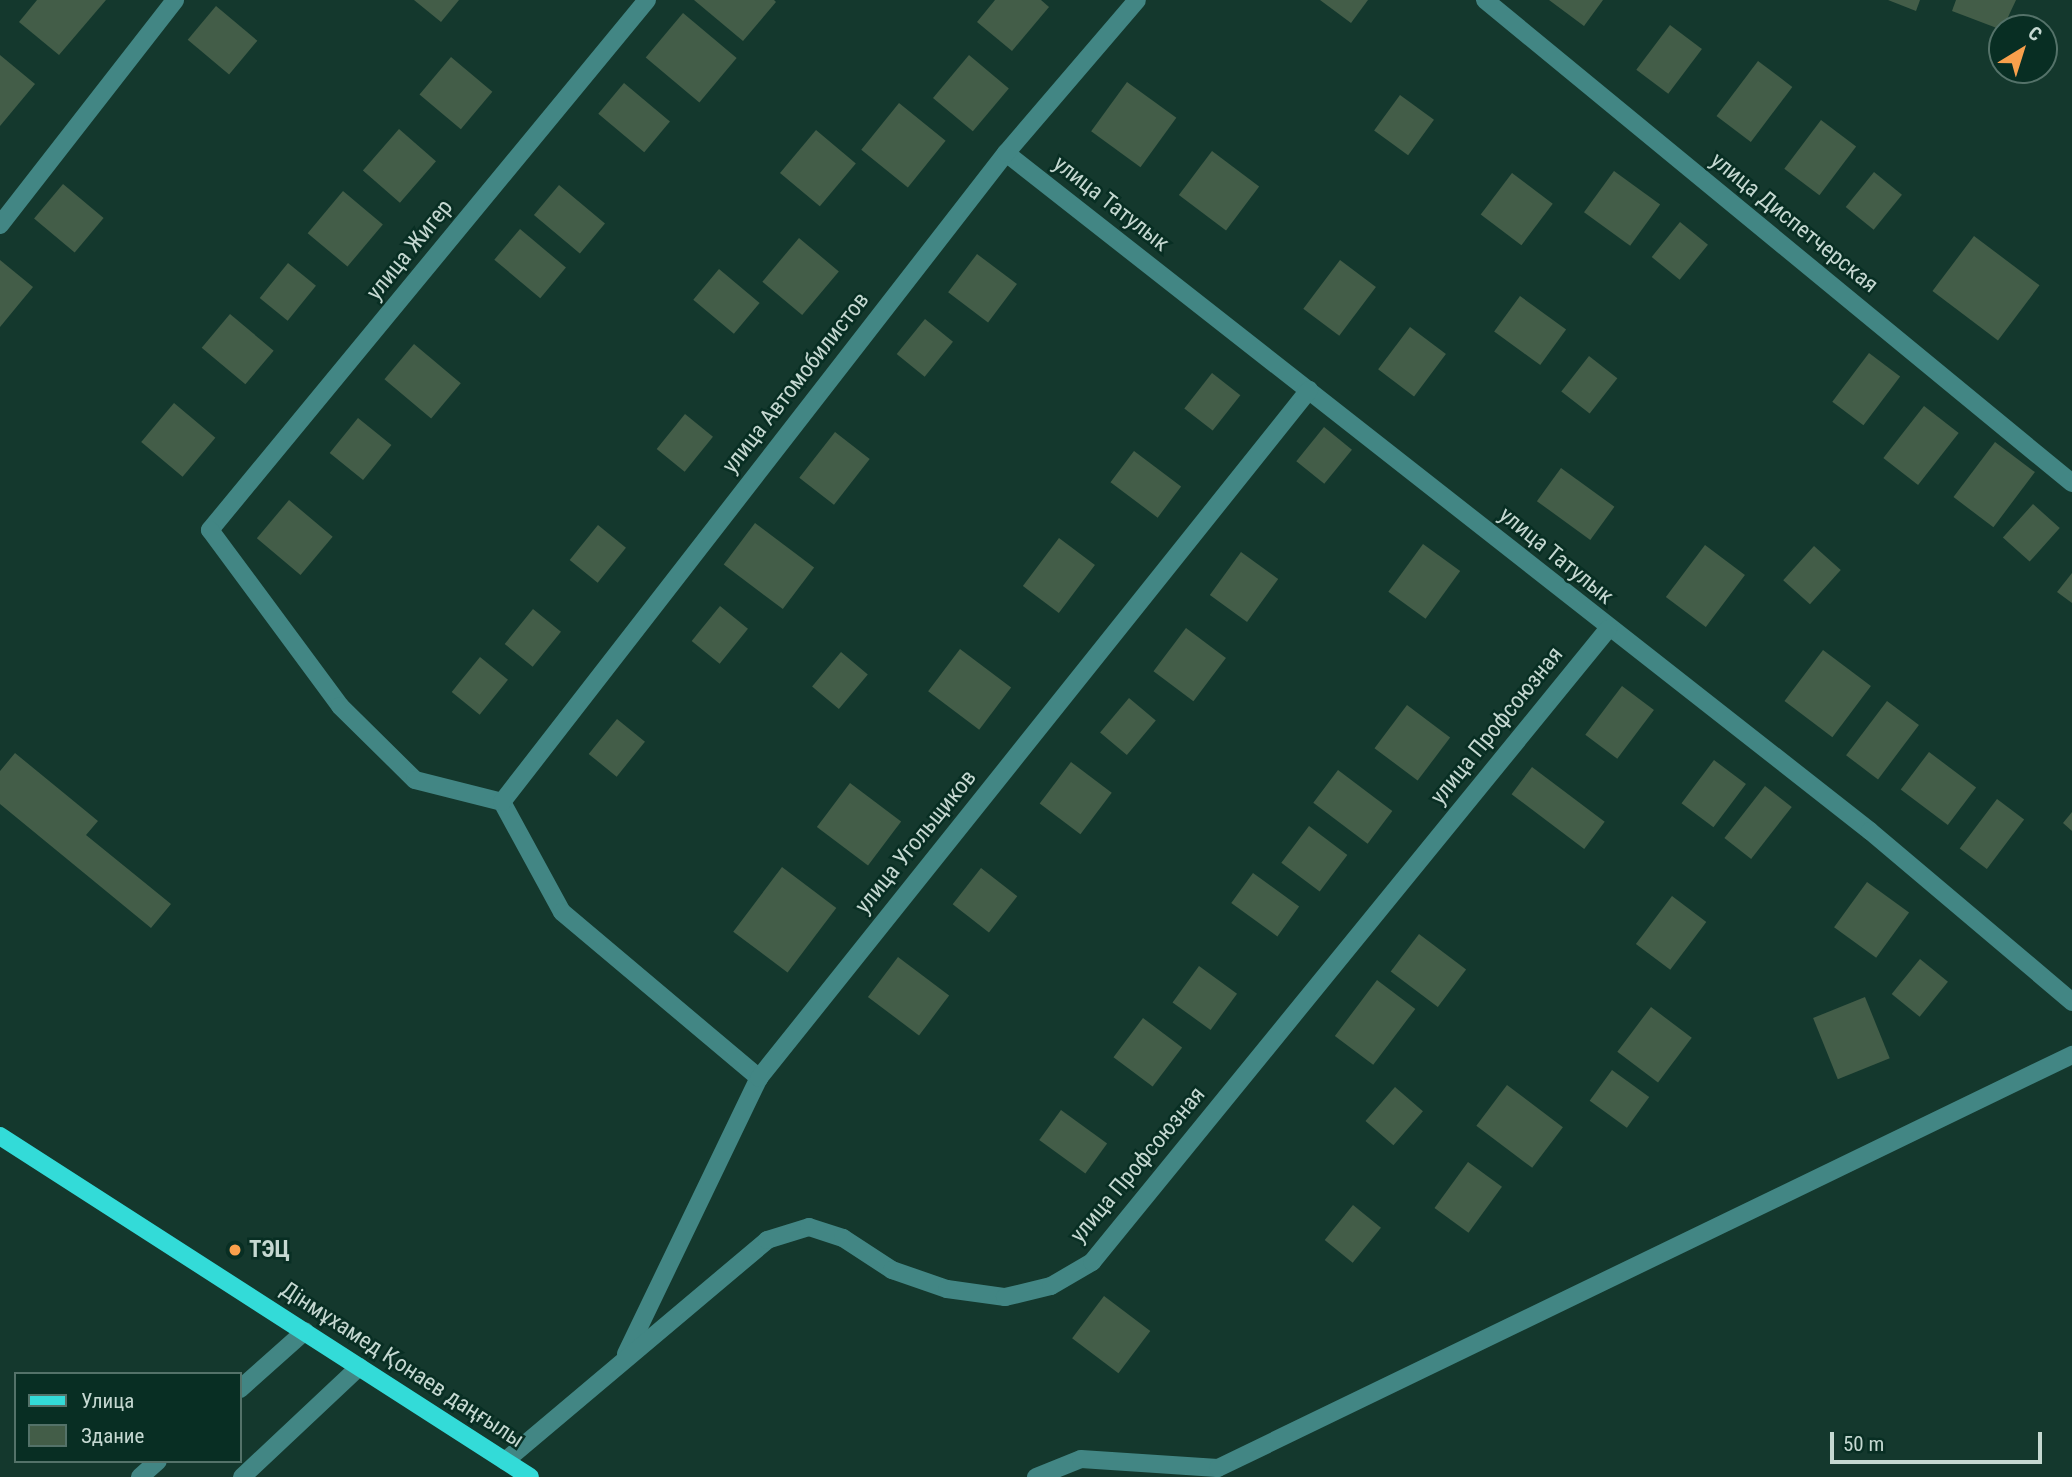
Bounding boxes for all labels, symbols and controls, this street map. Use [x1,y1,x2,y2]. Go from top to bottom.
north arrow [1988,14,2058,84]
text: С [2024,21,2046,46]
street label: улица Диспетчерская [1705,147,1883,299]
street label: улица Татулык [1047,150,1175,258]
street label: улица Жигер [361,194,459,306]
street label: улица Автомобилистов [717,287,875,479]
street label: улица Татулык [1493,501,1619,611]
street label: улица Профсоюзная [1425,642,1569,810]
street label: улица Угольщиков [850,765,982,919]
street label: улица Профсоюзная [1065,1081,1211,1249]
place label: ТЭЦ [249,1236,290,1264]
marker: ТЭЦ [227,1242,243,1258]
street label: Дінмұхамед Қонаев даңғылы [275,1276,529,1454]
legend [14,1372,242,1463]
text: Улица [81,1389,134,1413]
scale bar [1834,1418,2046,1462]
text: Здание [81,1424,144,1448]
text: 50 m [1843,1432,1884,1456]

